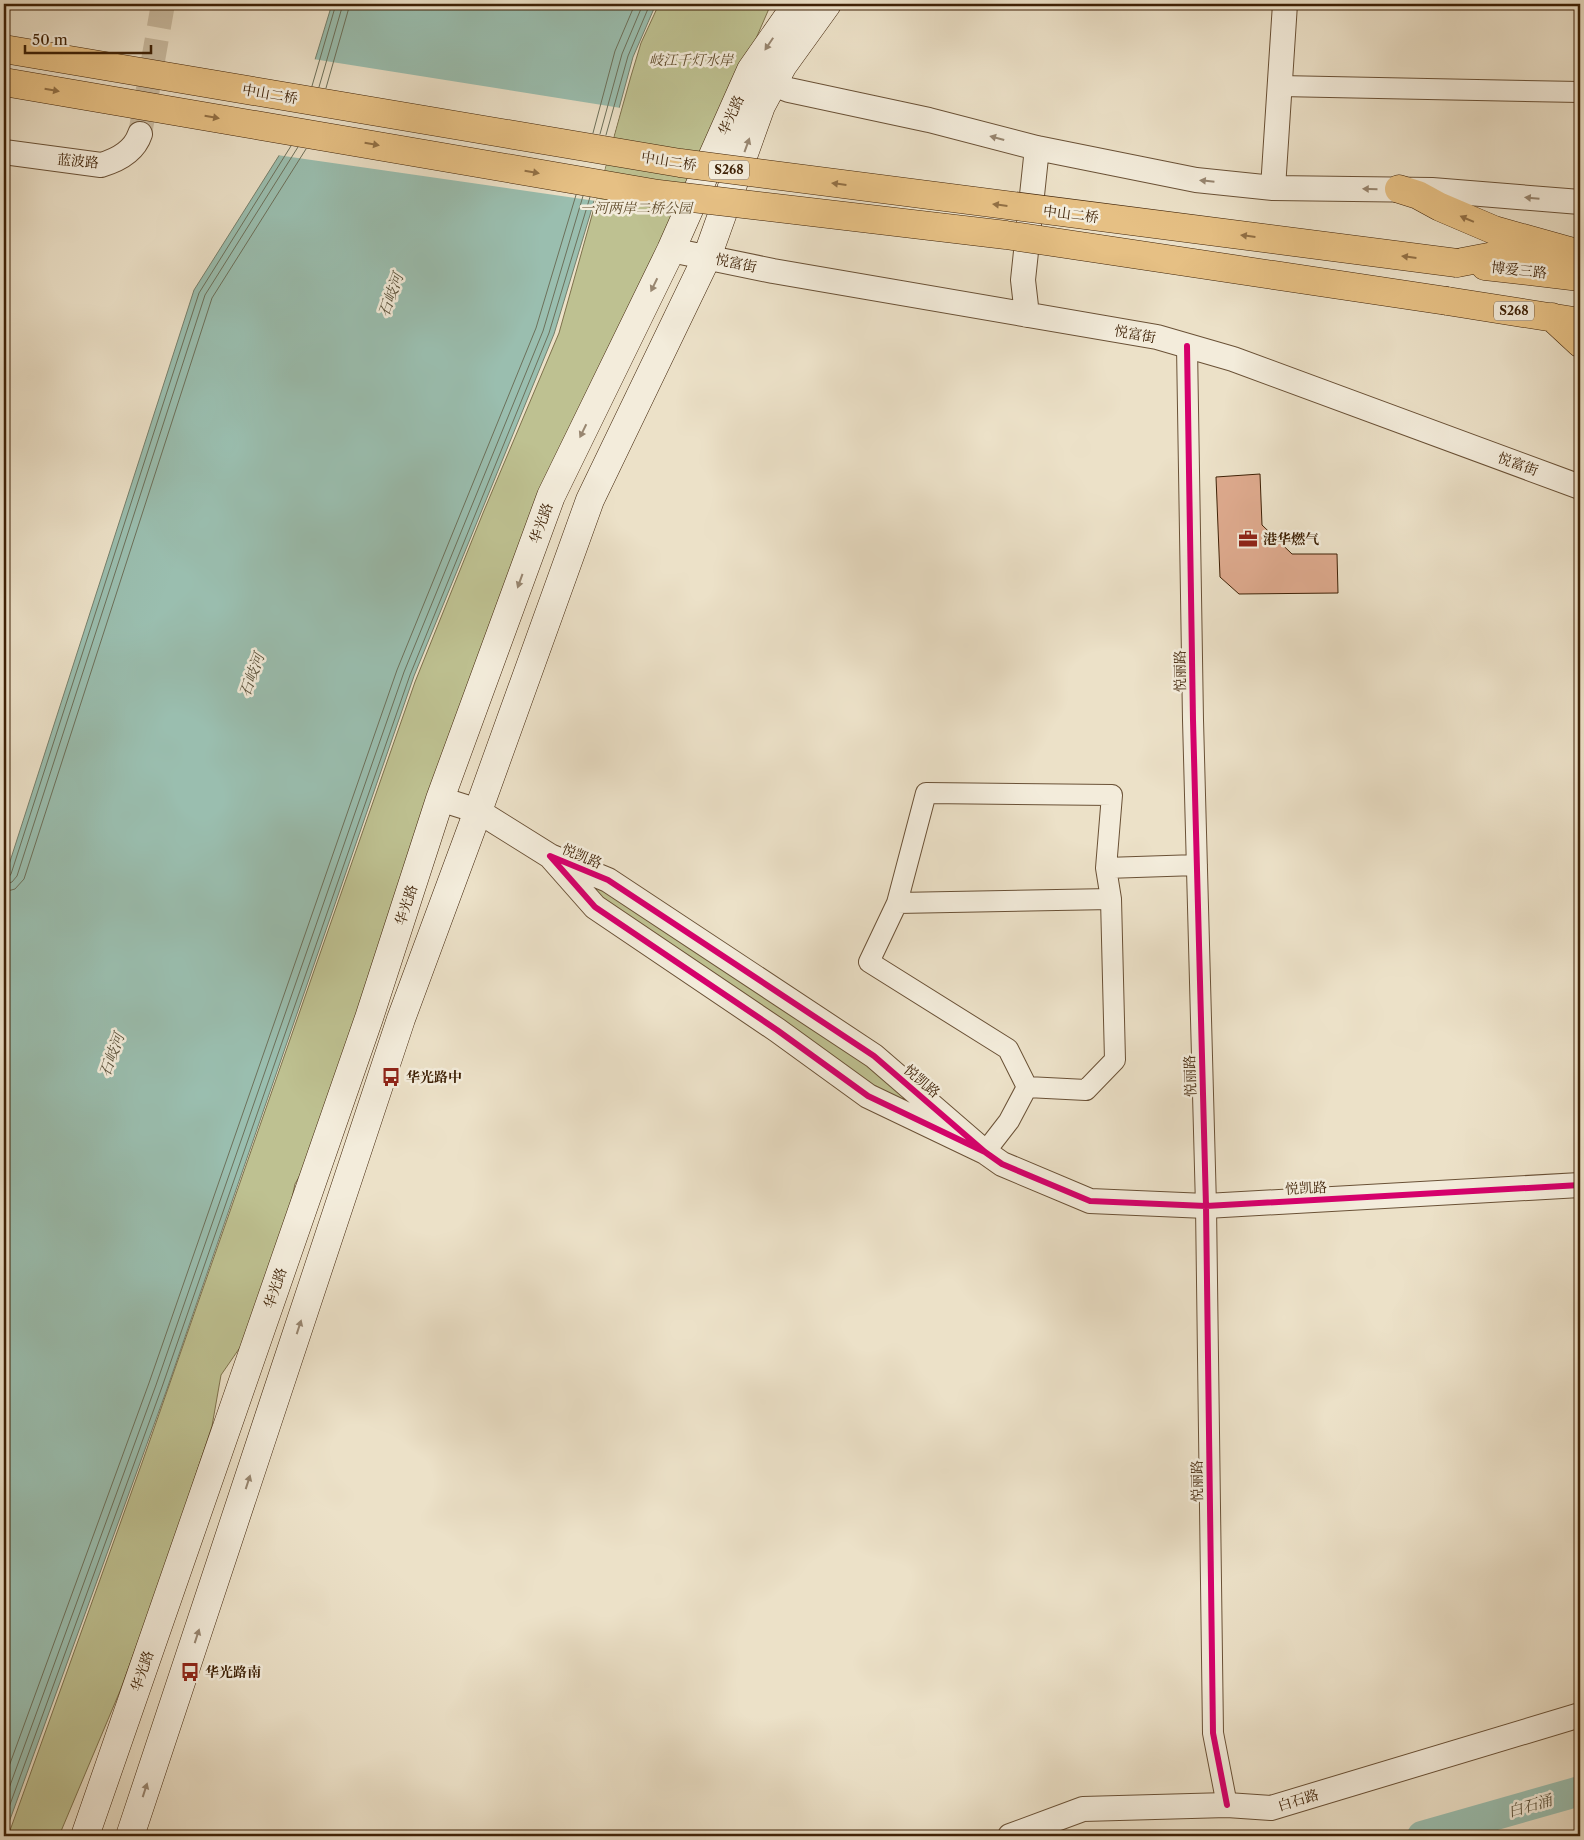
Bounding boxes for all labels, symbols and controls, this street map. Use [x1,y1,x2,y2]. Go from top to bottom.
scale bar [25,22,151,54]
text: 50 m [32,30,68,49]
one-way arrow [764,37,774,51]
park label: 岐江千灯水岸 [649,51,735,69]
street label: 中山二桥 [241,80,299,108]
one-way arrow [44,86,60,94]
street label: 华光路 [714,92,748,138]
one-way arrow [204,114,220,122]
one-way arrow [989,134,1004,142]
one-way arrow [744,138,751,153]
one-way arrow [365,141,381,149]
street label: 中山二桥 [640,148,698,174]
street label: 蓝波路 [56,150,100,172]
road number: S268 [709,160,749,180]
one-way arrow [525,169,541,177]
one-way arrow [1199,177,1215,185]
one-way arrow [830,180,846,188]
one-way arrow [1361,185,1377,193]
one-way arrow [1523,194,1539,202]
park label: 一河两岸二桥公园 [580,199,694,217]
one-way arrow [992,200,1008,208]
street label: 中山二桥 [1042,202,1100,226]
one-way arrow [1459,215,1474,223]
one-way arrow [1239,232,1255,240]
street label: 悦富街 [714,250,758,276]
one-way arrow [1401,253,1417,261]
street label: 博爱三路 [1490,258,1548,282]
water label: 石岐河 [374,268,408,319]
one-way arrow [650,278,658,292]
road number: S268 [1494,302,1534,321]
street label: 悦富街 [1113,321,1157,347]
one-way arrow [579,424,587,438]
street label: 悦富街 [1495,448,1541,480]
street label: 华光路 [525,500,557,546]
office icon: 港华燃气 [1237,528,1259,550]
place label: 港华燃气 [1263,530,1319,548]
one-way arrow [516,574,524,589]
water label: 石岐河 [235,648,269,699]
street label: 悦丽路 [1171,650,1189,692]
street label: 悦凯路 [559,840,605,872]
street label: 华光路 [391,882,421,928]
water label: 石岐河 [95,1028,129,1079]
street label: 悦丽路 [1180,1055,1200,1097]
street label: 悦凯路 [900,1060,944,1102]
bus stop icon: 华光路中 [380,1066,402,1088]
place label: 华光路中 [406,1068,462,1086]
street label: 悦凯路 [1285,1178,1327,1198]
street label: 华光路 [260,1265,290,1311]
one-way arrow [296,1320,303,1335]
street label: 悦丽路 [1188,1460,1206,1502]
one-way arrow [244,1474,252,1489]
one-way arrow [193,1628,201,1643]
street label: 华光路 [127,1648,157,1694]
bus stop icon: 华光路南 [179,1661,201,1683]
place label: 华光路南 [205,1663,261,1681]
one-way arrow [142,1782,150,1797]
street label: 白石路 [1275,1785,1321,1815]
water label: 白石涌 [1506,1790,1556,1821]

